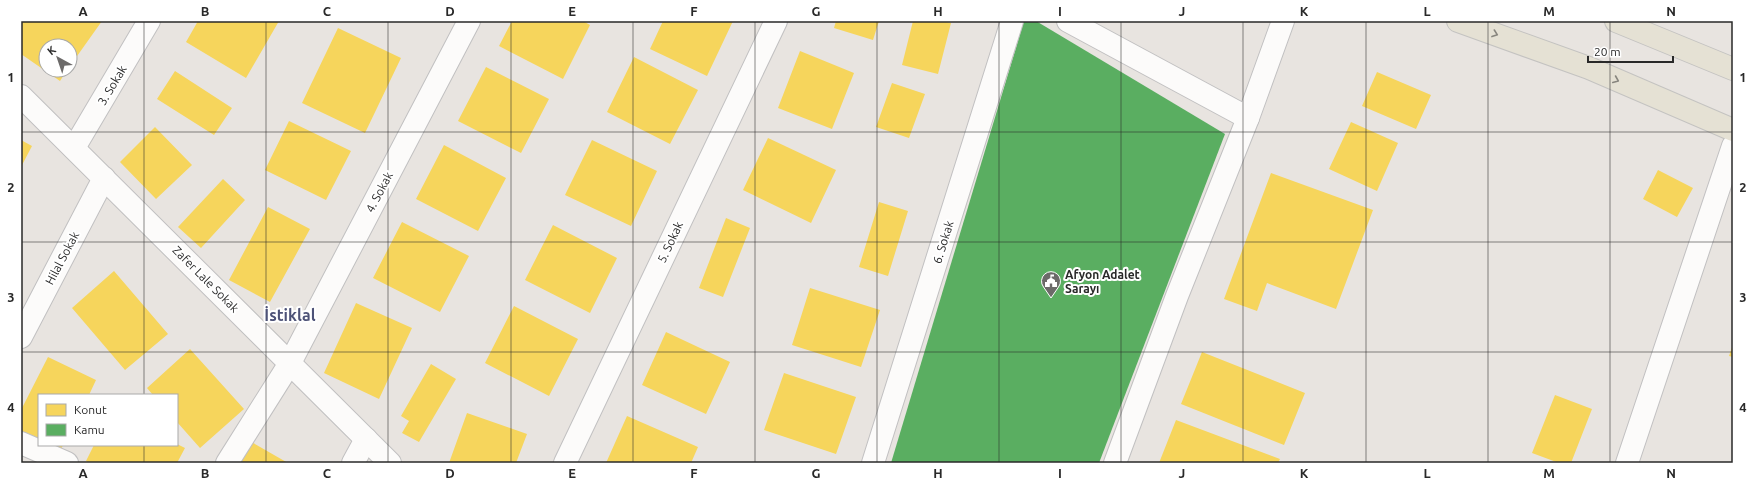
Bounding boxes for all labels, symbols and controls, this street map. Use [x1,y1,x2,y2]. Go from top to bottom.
text: A [78,4,88,18]
text: B [201,4,210,18]
text: C [323,4,332,18]
text: D [445,4,455,18]
text: E [568,4,576,18]
text: F [690,4,698,18]
text: G [812,4,821,18]
text: H [933,4,943,18]
text: I [1058,4,1062,18]
text: J [1179,4,1185,18]
text: K [1300,4,1309,18]
text: L [1423,4,1431,18]
text: M [1543,4,1555,18]
text: N [1666,4,1676,18]
one-way arrow [1491,30,1498,38]
north arrow [38,38,78,78]
scale bar [1588,38,1673,64]
text: K [45,43,59,57]
text: 20 m [1594,45,1621,58]
street label: 3. Sokak [95,63,129,107]
text: 1 [7,70,15,84]
text: 1 [1739,70,1747,84]
one-way arrow [1612,75,1620,83]
street label: 4. Sokak [363,169,395,215]
text: 2 [7,180,15,194]
text: 2 [1739,180,1747,194]
street label: 5. Sokak [655,219,685,265]
street label: 6. Sokak [930,219,956,265]
street label: Hilal Sokak [43,229,81,287]
street label: Zafer Lale Sokak [170,243,242,315]
place label: Afyon Adalet Sarayı [1065,268,1140,295]
public building icon: Afyon Adalet Sarayı [1040,270,1062,298]
text: 3 [7,290,15,304]
text: 3 [1739,290,1747,304]
district label: İstiklal [264,306,316,324]
legend [38,394,178,446]
text: 4 [7,400,15,414]
text: 4 [1739,400,1747,414]
text: Konut [74,403,107,416]
text: Kamu [74,423,105,436]
text: A [78,466,88,480]
text: B [201,466,210,480]
text: C [323,466,332,480]
text: D [445,466,455,480]
text: E [568,466,576,480]
text: F [690,466,698,480]
text: G [812,466,821,480]
text: H [933,466,943,480]
text: I [1058,466,1062,480]
text: J [1179,466,1185,480]
text: K [1300,466,1309,480]
text: L [1423,466,1431,480]
text: M [1543,466,1555,480]
text: N [1666,466,1676,480]

